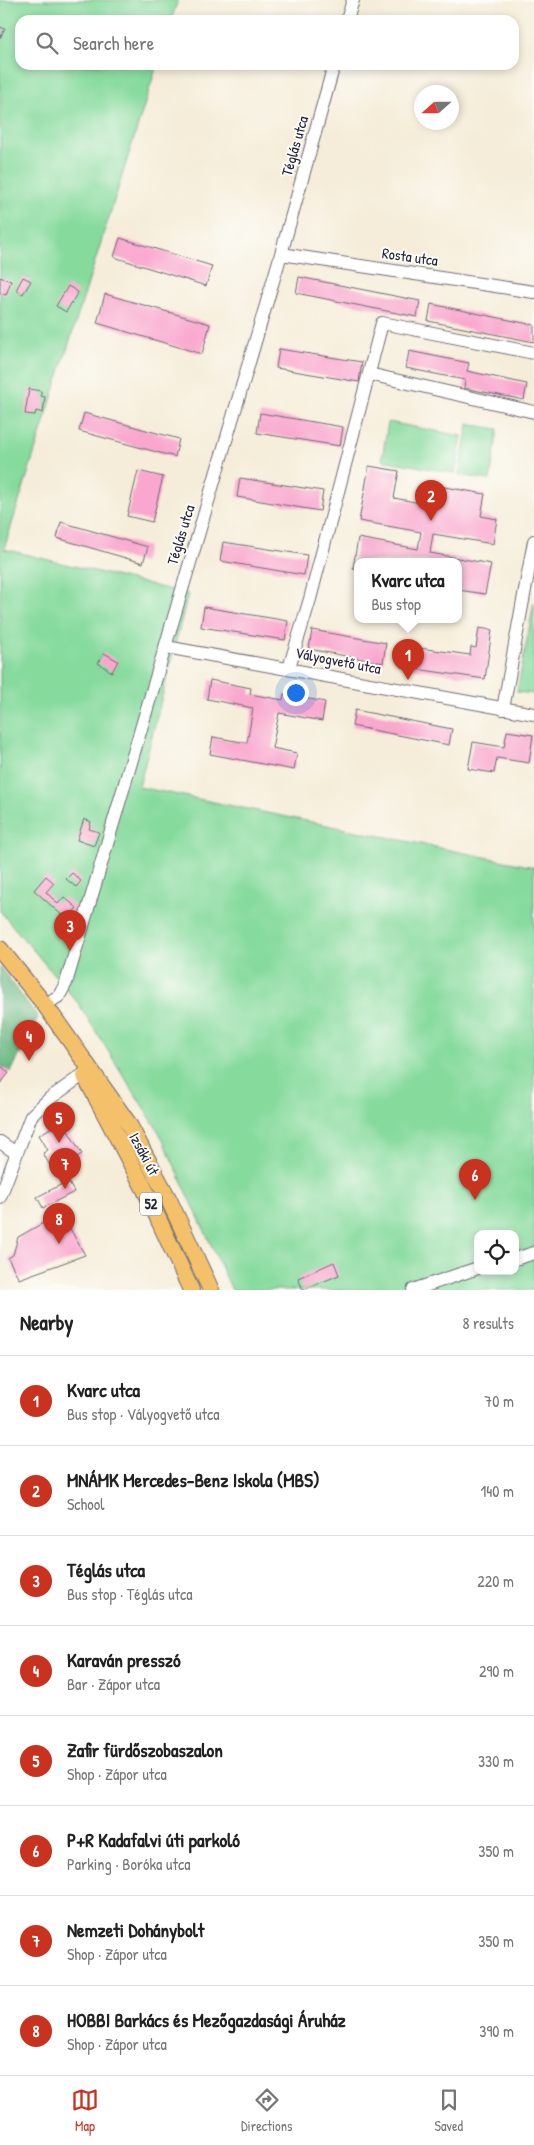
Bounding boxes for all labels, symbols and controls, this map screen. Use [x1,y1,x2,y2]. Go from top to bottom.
search box [15,15,519,70]
icon: search [33,29,61,57]
text: Search here [73,30,154,56]
north arrow [414,85,459,130]
street label: Téglás utca [276,113,313,178]
street label: Rosta utca [381,242,439,271]
pin: 2 [415,480,447,521]
street label: Téglás utca [161,502,200,567]
popup [354,558,462,623]
text: Kvarc utca [372,567,445,593]
text: Bus stop [372,593,421,615]
pin: 1 [392,639,424,680]
street label: Vályogvető utca [293,642,383,679]
your location [283,680,309,706]
pin: 3 [54,910,86,951]
pin: 4 [13,1020,45,1061]
pin: 5 [43,1102,75,1143]
street label: Izsáki út [124,1129,165,1180]
pin: 7 [49,1148,81,1189]
pin: 6 [459,1159,491,1200]
road number: 52 [140,1192,162,1216]
pin: 8 [43,1203,75,1244]
map controls [474,1230,519,1275]
button: locate [474,1230,519,1275]
text: Nearby [20,1308,73,1337]
text: 8 results [462,1312,514,1334]
text: Kvarc utca [67,1377,140,1403]
text: 1 [33,1390,39,1412]
text: 70 m [484,1390,514,1412]
text: Bus stop · Vályogvető utca [67,1403,220,1425]
text: MNÁMK Mercedes-Benz Iskola (MBS) [67,1467,320,1493]
text: 2 [32,1480,40,1502]
text: 140 m [480,1480,514,1502]
text: School [67,1493,104,1515]
text: Téglás utca [67,1557,145,1583]
text: 3 [32,1570,40,1592]
text: 220 m [477,1570,514,1592]
text: Bus stop · Téglás utca [67,1583,193,1605]
text: Karaván presszó [67,1647,181,1673]
text: 4 [33,1660,39,1682]
text: 290 m [479,1660,514,1682]
text: Bar · Zápor utca [67,1673,160,1695]
text: Zafir fürdőszobaszalon [67,1737,223,1763]
text: 5 [33,1750,39,1772]
text: 330 m [478,1750,514,1772]
text: Shop · Zápor utca [67,1763,167,1785]
text: P+R Kadafalvi úti parkoló [67,1827,240,1853]
text: 6 [33,1840,39,1862]
text: 350 m [478,1840,514,1862]
text: Parking · Boróka utca [67,1853,190,1875]
text: Nemzeti Dohánybolt [67,1917,204,1943]
text: 7 [32,1930,40,1952]
text: 350 m [478,1930,514,1952]
text: Shop · Zápor utca [67,1943,167,1965]
text: HOBBI Barkács és Mezőgazdasági Áruház [67,2007,346,2033]
text: 8 [33,2020,39,2042]
text: 390 m [479,2020,514,2042]
text: Shop · Zápor utca [67,2033,167,2055]
tab: Map [71,2086,99,2135]
tab: Directions [241,2086,292,2135]
tab: Saved [434,2086,463,2135]

